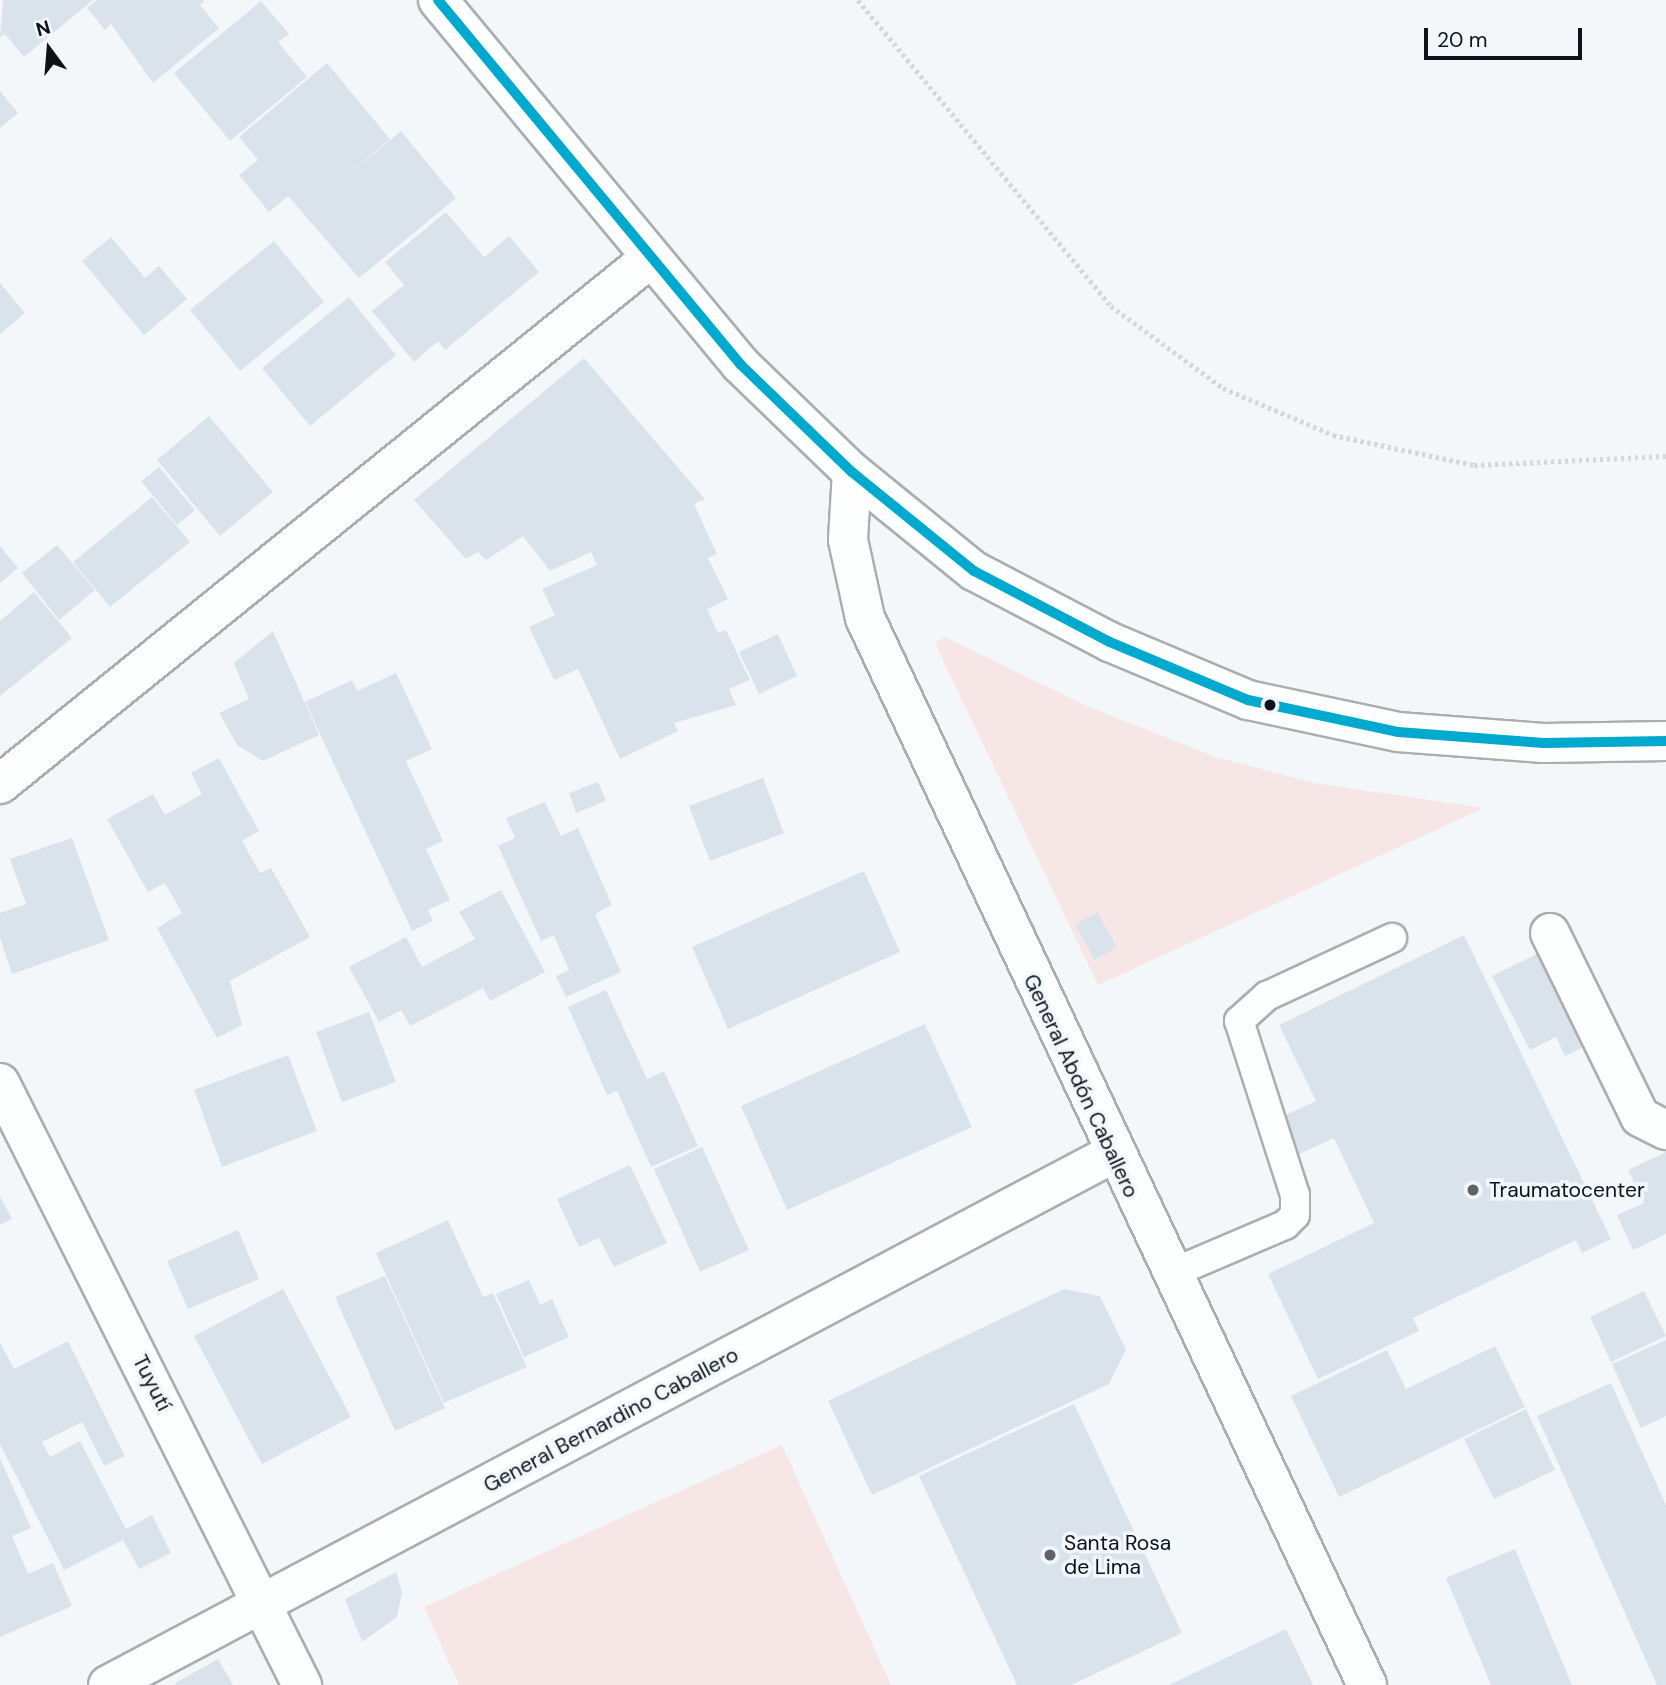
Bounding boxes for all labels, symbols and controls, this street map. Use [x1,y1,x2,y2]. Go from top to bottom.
north arrow [14,14,84,84]
text: N [33,14,53,42]
scale bar [1428,14,1586,58]
text: 20 m [1437,26,1488,54]
unlabelled marker [1263,698,1277,712]
street label: General Abdón Caballero [1018,970,1144,1202]
place label: Traumatocenter [1489,1177,1645,1203]
marker: Traumatocenter [1463,1180,1483,1200]
street label: General Bernardino Caballero [479,1342,743,1498]
street label: Tuyutí [127,1351,177,1415]
place label: Santa Rosa de Lima [1064,1530,1171,1580]
marker: Santa Rosa de Lima [1042,1547,1058,1563]

